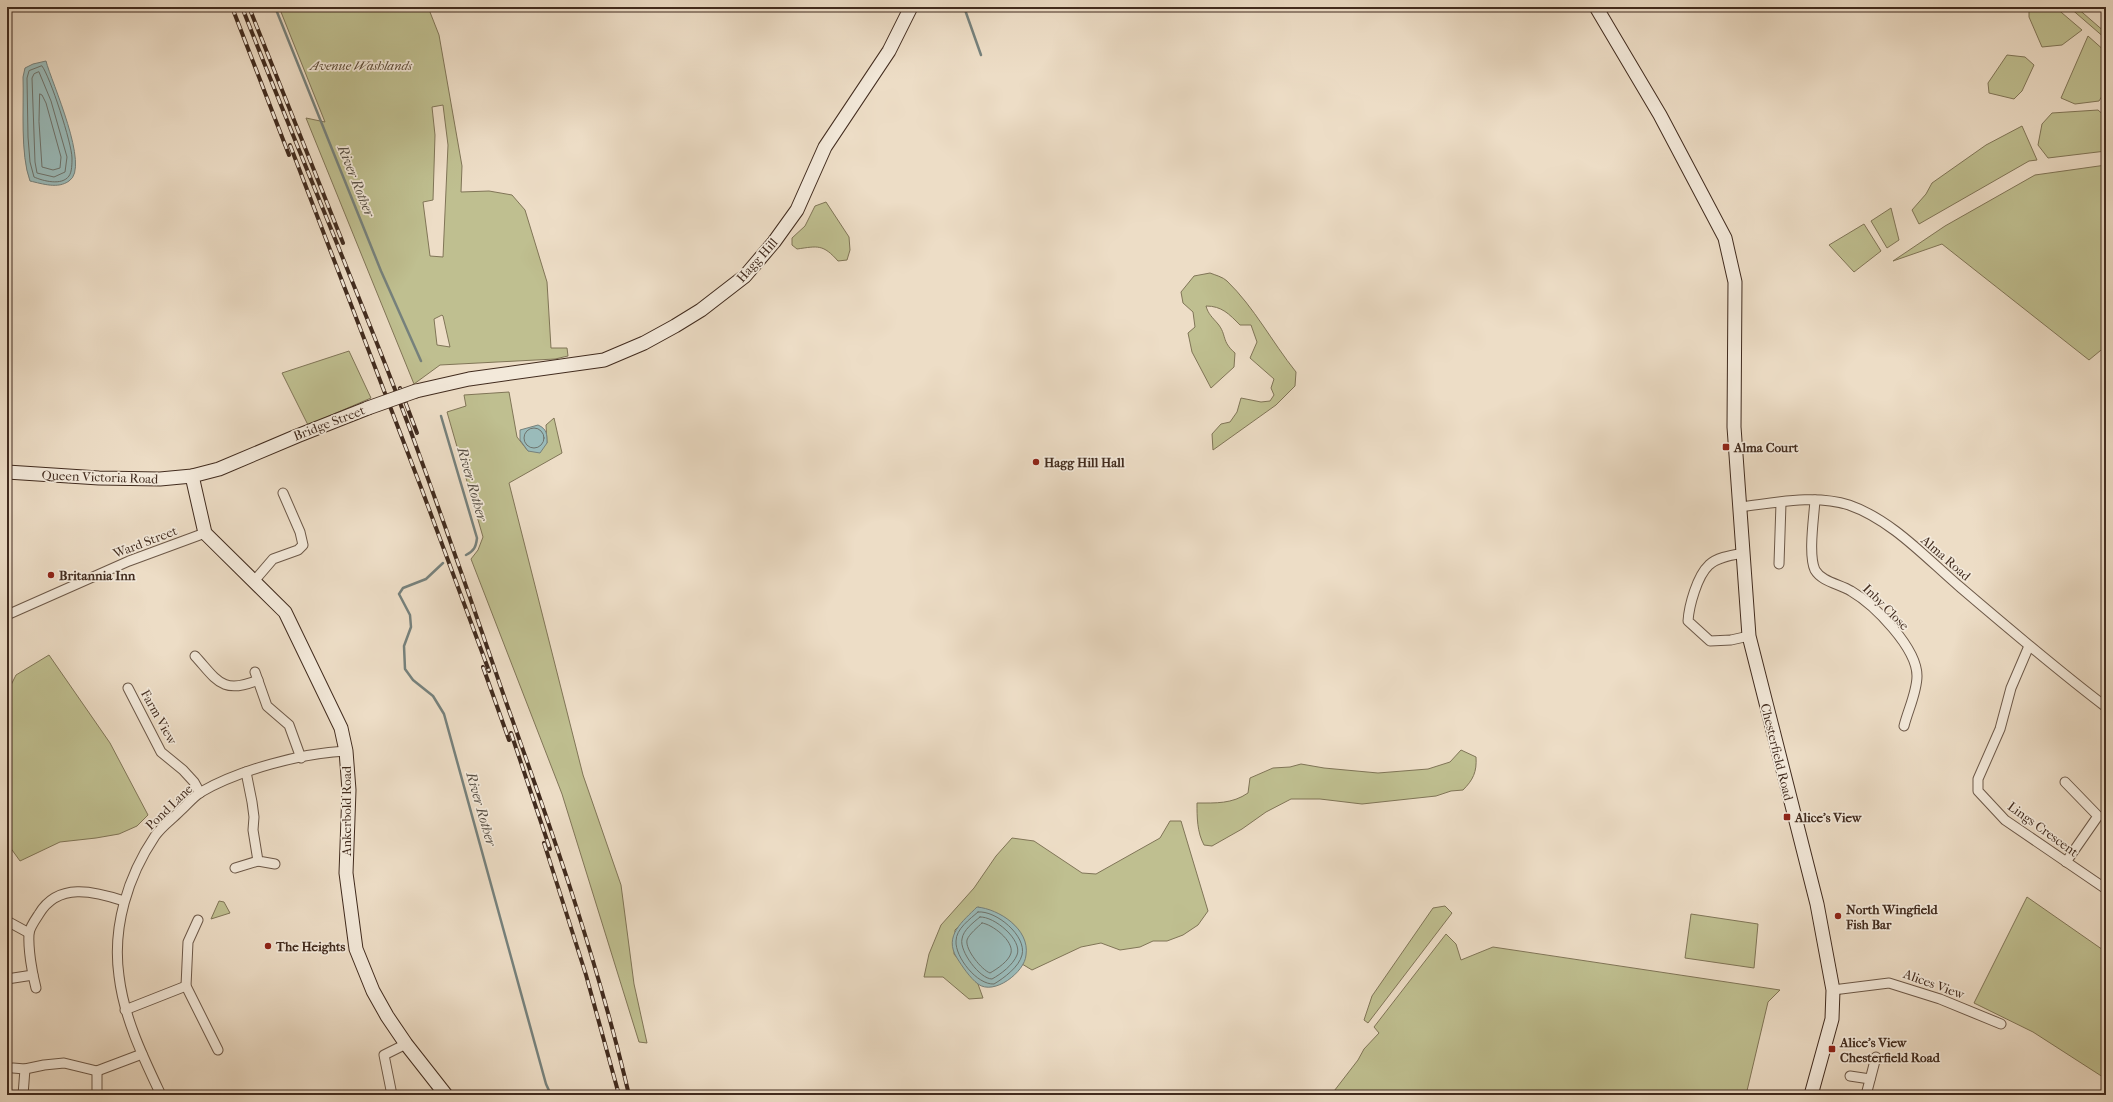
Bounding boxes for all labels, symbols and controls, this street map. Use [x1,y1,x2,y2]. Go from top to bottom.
park label: Avenue Washlands [308,58,413,73]
water label: River Rother [334,142,379,221]
street label: Hagg Hill [733,235,781,285]
street label: Bridge Street [291,402,367,443]
place label: Alma Court [1733,440,1799,455]
marker: Alma Court [1721,442,1731,452]
water label: River Rother [453,444,491,524]
place label: Hagg Hill Hall [1044,455,1125,471]
marker: Hagg Hill Hall [1031,457,1041,467]
street label: Queen Victoria Road [41,467,159,487]
street label: Ward Street [110,523,179,561]
street label: Alma Road [1917,532,1974,584]
place label: Britannia Inn [59,568,136,583]
marker: Britannia Inn [46,570,56,580]
street label: Inby Close [1860,581,1912,633]
street label: Farm View [138,687,180,747]
street label: Chesterfield Road [1758,702,1797,803]
street label: Ankerbold Road [339,765,354,857]
water label: River Rother [462,769,500,849]
street label: Pond Lane [142,781,196,833]
street label: Lings Crescent [2005,798,2081,860]
place label: Alice's View [1794,810,1863,825]
marker: Alice's View [1782,812,1792,822]
place label: North Wingfield Fish Bar [1845,902,1939,932]
marker: North Wingfield Fish Bar [1833,911,1843,921]
place label: The Heights [275,939,346,955]
marker: The Heights [263,941,273,951]
street label: Alices View [1901,966,1967,1002]
place label: Alice's View Chesterfield Road [1839,1035,1941,1065]
marker: Alice's View Chesterfield Road [1827,1044,1837,1054]

